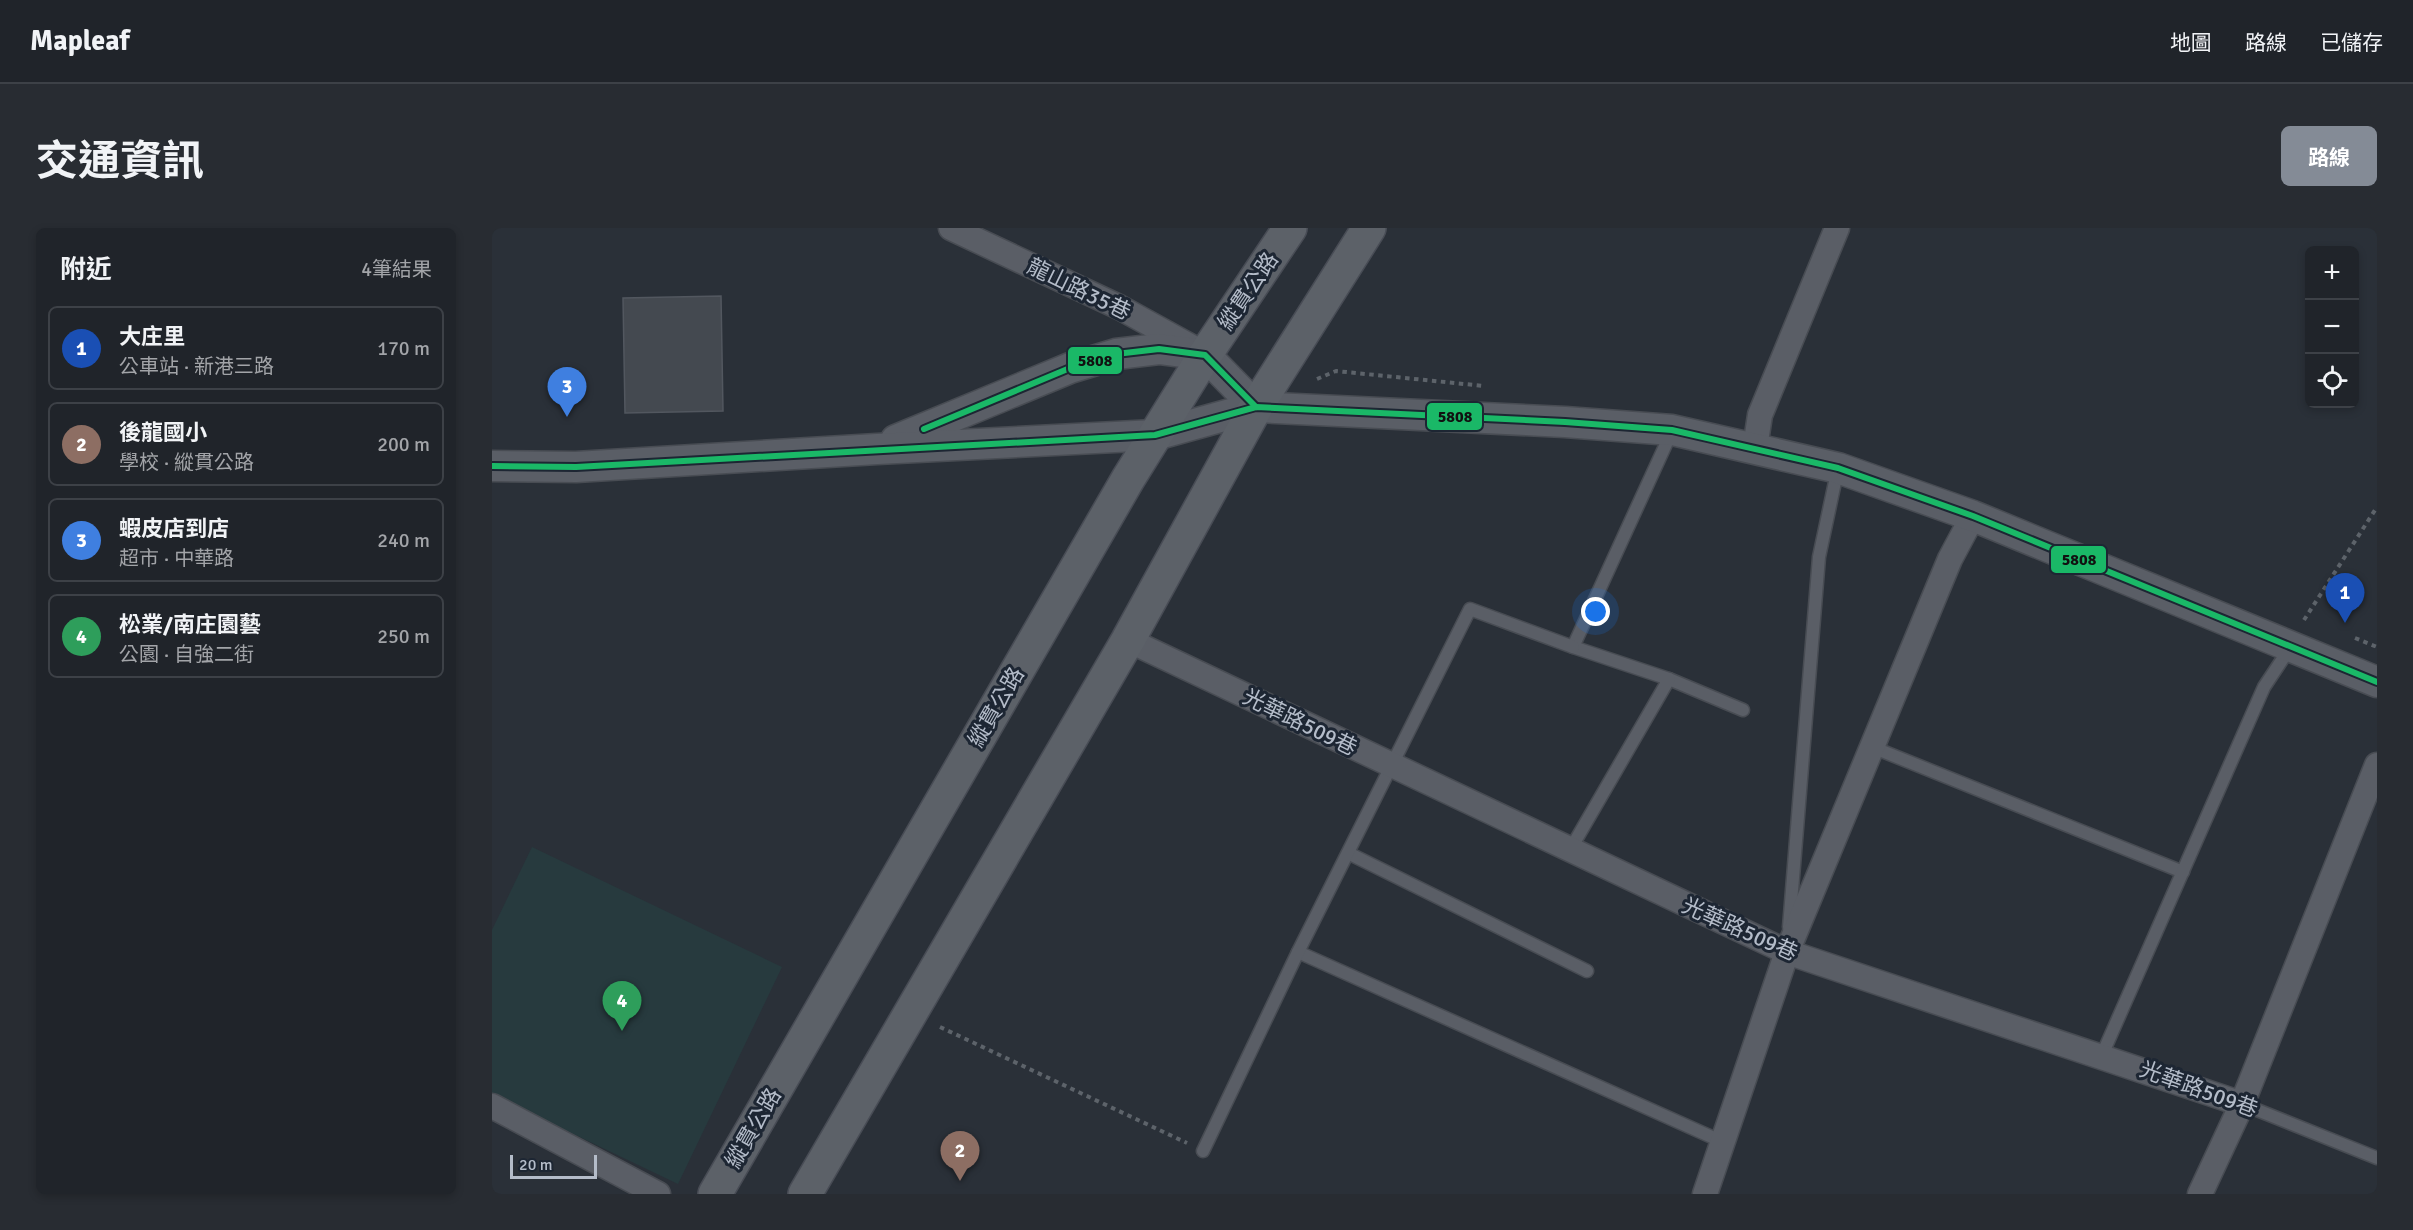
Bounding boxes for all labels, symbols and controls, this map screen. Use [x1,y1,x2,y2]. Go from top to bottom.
text: Mapleaf [30,24,130,58]
text: 地圖 [2170,30,2212,56]
text: 路線 [2245,30,2287,56]
text: 已儲存 [2320,30,2383,56]
button: 路線 [2281,126,2377,186]
text: 交通資訊 [36,136,204,187]
map controls [2305,246,2359,408]
button: + [2305,246,2359,300]
street label: 縱貫公路 [1212,247,1284,335]
street label: 龍山路35巷 [1023,252,1135,326]
text: 附近 [60,254,112,286]
text: 4筆結果 [361,257,432,282]
button: − [2305,300,2359,354]
text: 大庄里 [119,323,185,350]
text: 1 [76,336,87,361]
text: 170 m [377,336,430,361]
line badge: 5808 [1067,346,1123,375]
text: 5808 [1078,351,1113,371]
text: 公車站 · 新港三路 [119,354,274,379]
button: locate [2305,354,2359,408]
pin: 3 [548,368,586,417]
line badge: 5808 [1426,402,1483,431]
text: 5808 [1438,407,1473,427]
text: 後龍國小 [119,419,207,446]
text: 2 [76,432,87,457]
text: 200 m [377,432,430,457]
text: 學校 · 縱貫公路 [119,450,254,475]
text: 蝦皮店到店 [119,515,229,542]
text: 3 [76,528,87,553]
text: 240 m [377,528,430,553]
line badge: 5808 [2050,545,2107,574]
text: 超市 · 中華路 [119,546,234,571]
text: 5808 [2062,550,2097,570]
pin: 1 [2326,574,2364,623]
your location [1581,597,1610,626]
text: 松業/南庄園藝 [119,611,261,638]
text: 4 [76,624,87,649]
text: 250 m [377,624,430,649]
text: 公園 · 自強二街 [119,642,254,667]
street label: 縱貫公路 [962,662,1030,752]
street label: 光華路509巷 [1239,683,1361,761]
street label: 光華路509巷 [1678,892,1802,966]
pin: 4 [602,982,642,1031]
street label: 光華路509巷 [2136,1055,2262,1123]
street label: 縱貫公路 [719,1083,787,1173]
pin: 2 [940,1132,980,1181]
scale bar [510,1152,597,1180]
text: 20 m [519,1155,553,1175]

